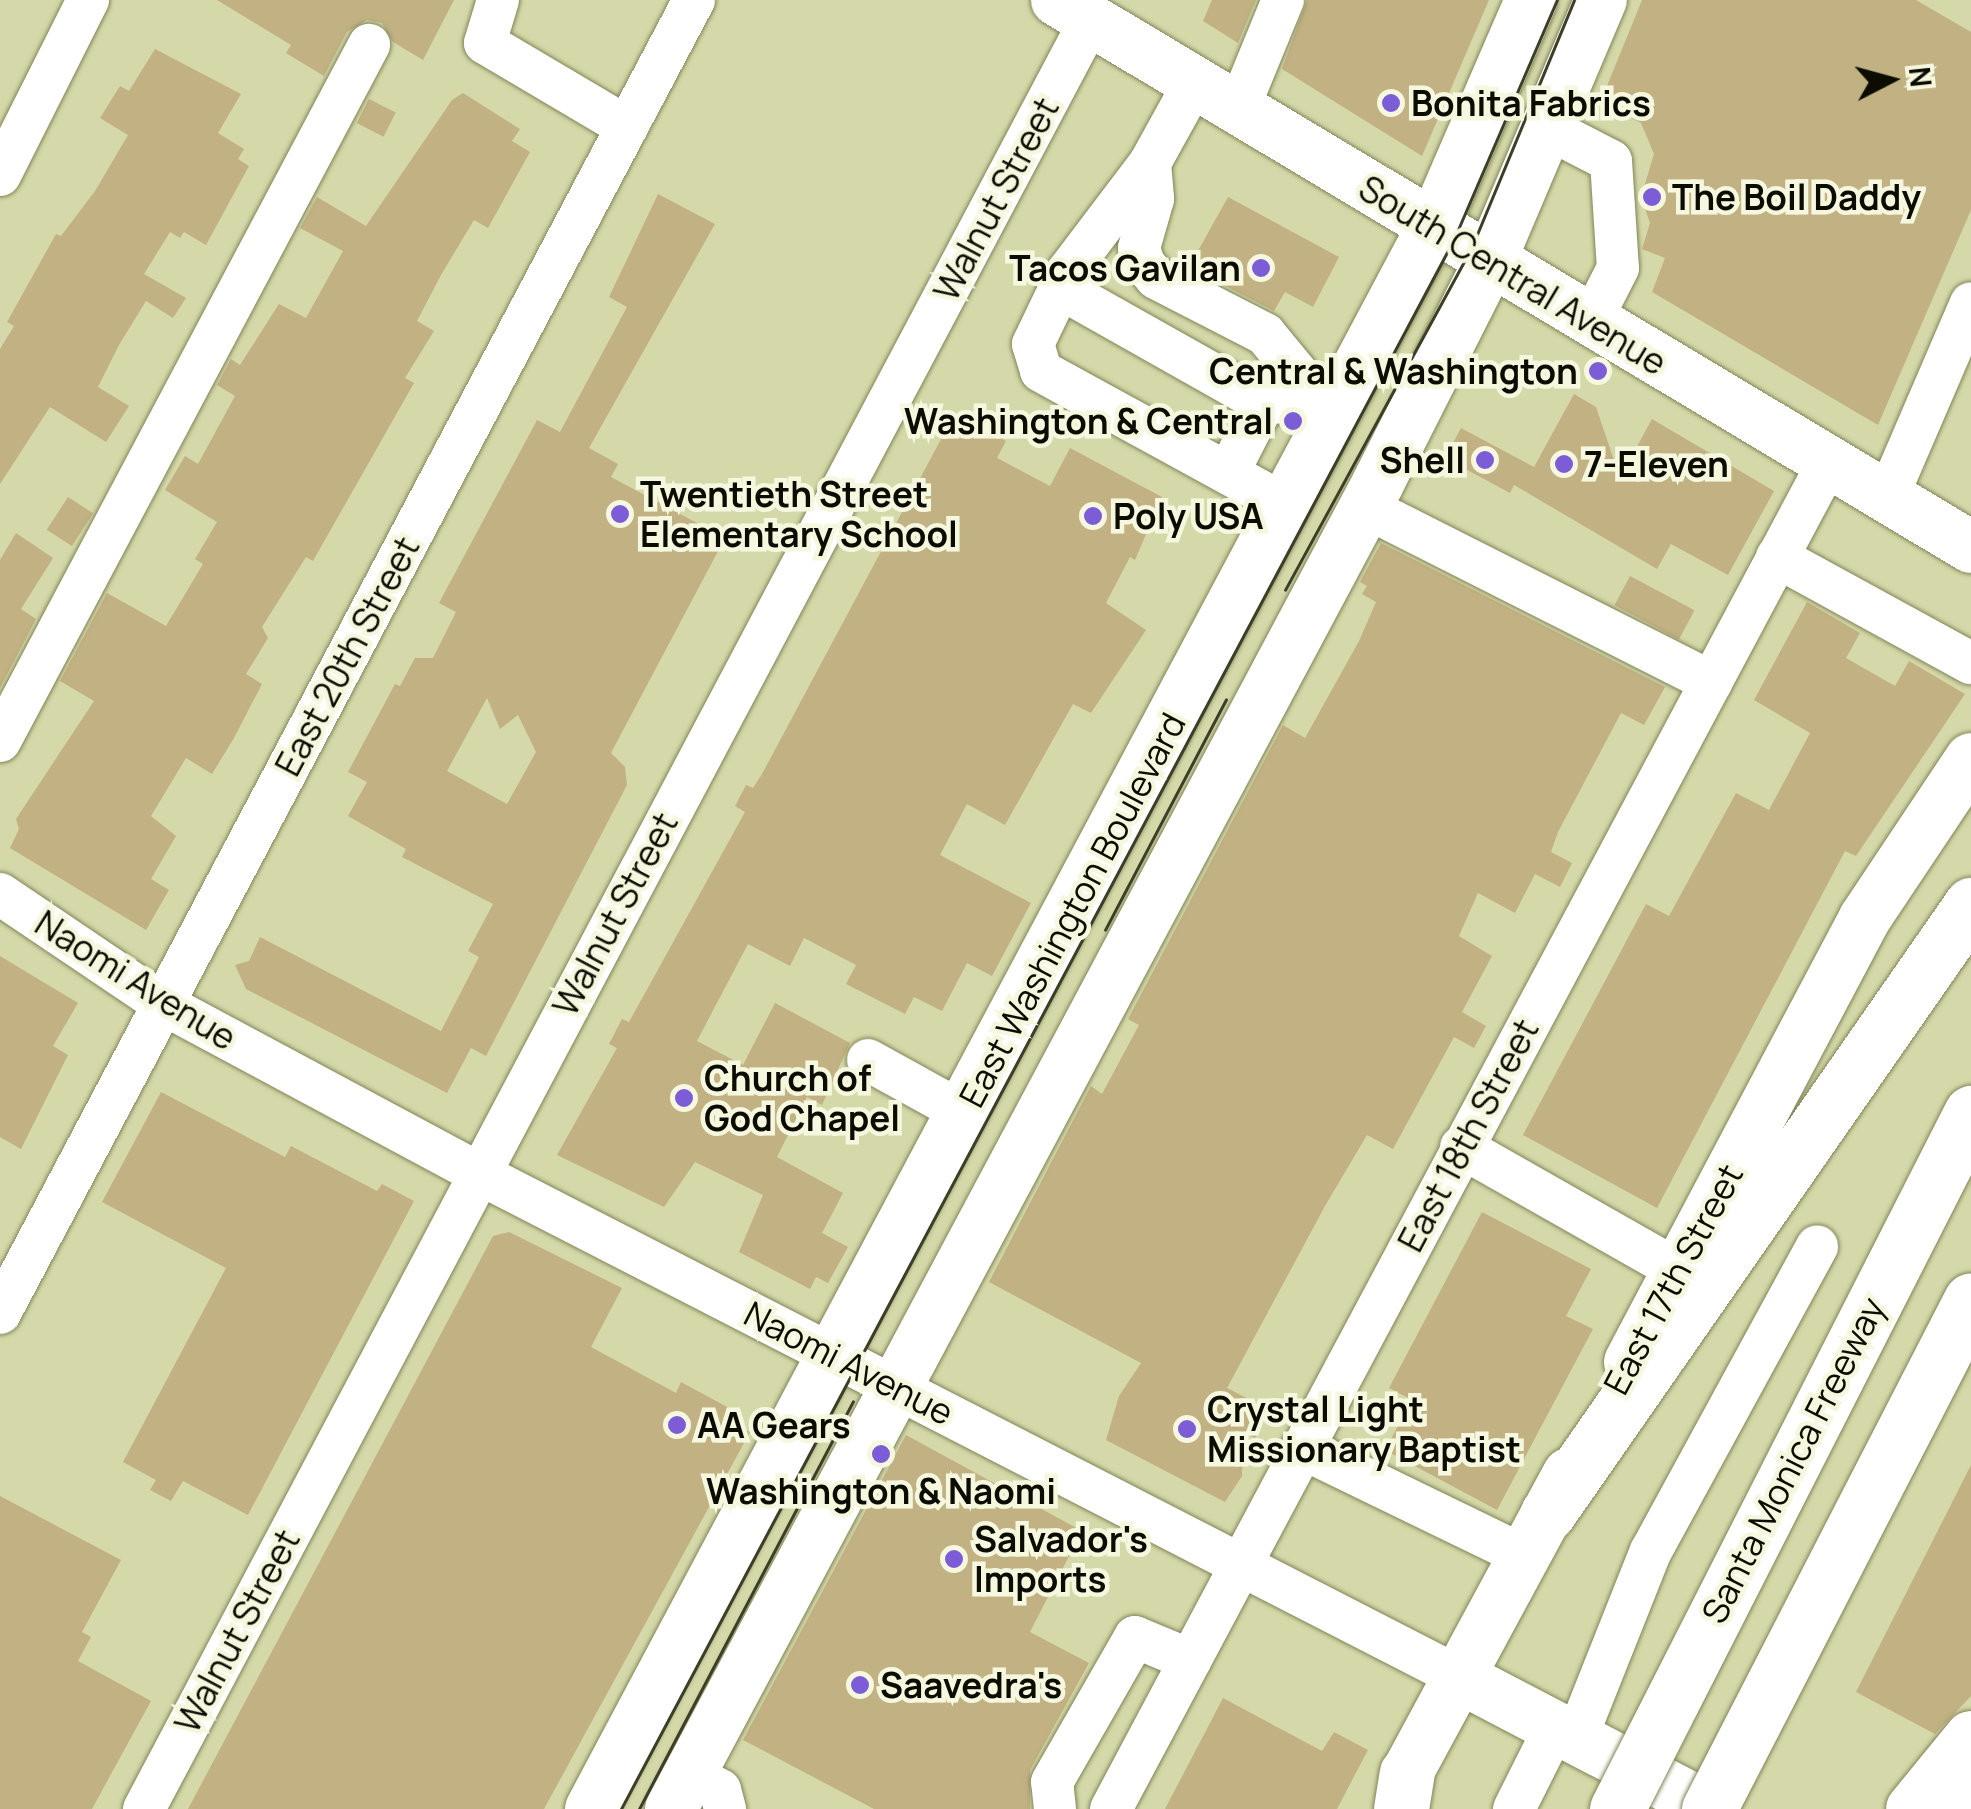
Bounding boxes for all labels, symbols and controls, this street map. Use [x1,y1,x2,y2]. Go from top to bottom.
north arrow [1841,30,1941,130]
text: N [1901,65,1941,89]
place label: Bonita Fabrics [1411,82,1651,124]
street label: Walnut Street [925,90,1067,308]
marker: Bonita Fabrics [1380,92,1402,114]
street label: South Central Avenue [1352,167,1674,383]
place label: The Boil Daddy [1672,176,1921,218]
marker: The Boil Daddy [1641,186,1663,208]
place label: Tacos Gavilan [1009,247,1241,289]
marker: Tacos Gavilan [1250,257,1272,279]
place label: Central & Washington [1209,350,1578,392]
marker: Central & Washington [1587,360,1609,382]
place label: Washington & Central [904,400,1273,442]
marker: Washington & Central [1282,410,1304,432]
place label: Shell [1379,439,1465,481]
place label: 7-Eleven [1584,443,1729,485]
marker: Shell [1474,449,1496,471]
marker: 7-Eleven [1553,453,1575,475]
place label: Twentieth Street Elementary School [640,473,958,555]
place label: Poly USA [1113,495,1264,537]
marker: Twentieth Street Elementary School [609,503,631,525]
marker: Poly USA [1082,505,1104,527]
street label: East 20th Street [266,529,428,783]
street label: East Washington Boulevard [950,706,1194,1114]
street label: Walnut Street [544,805,686,1023]
street label: Naomi Avenue [28,902,244,1058]
street label: East 18th Street [1389,1012,1547,1258]
place label: Church of God Chapel [704,1057,900,1139]
marker: Church of God Chapel [673,1087,695,1109]
street label: East 17th Street [1595,1157,1751,1401]
street label: Santa Monica Freeway [1693,1290,1893,1630]
street label: Naomi Avenue [738,1292,960,1434]
place label: Crystal Light Missionary Baptist [1207,1388,1521,1470]
place label: AA Gears [697,1404,851,1446]
marker: AA Gears [666,1414,688,1436]
marker: Crystal Light Missionary Baptist [1176,1418,1198,1440]
marker: Washington & Naomi [870,1443,892,1465]
place label: Washington & Naomi [706,1470,1056,1512]
place label: Salvador's Imports [974,1518,1148,1600]
street label: Walnut Street [166,1522,308,1740]
marker: Salvador's Imports [943,1548,965,1570]
place label: Saavedra's [880,1664,1062,1706]
marker: Saavedra's [849,1674,871,1696]

